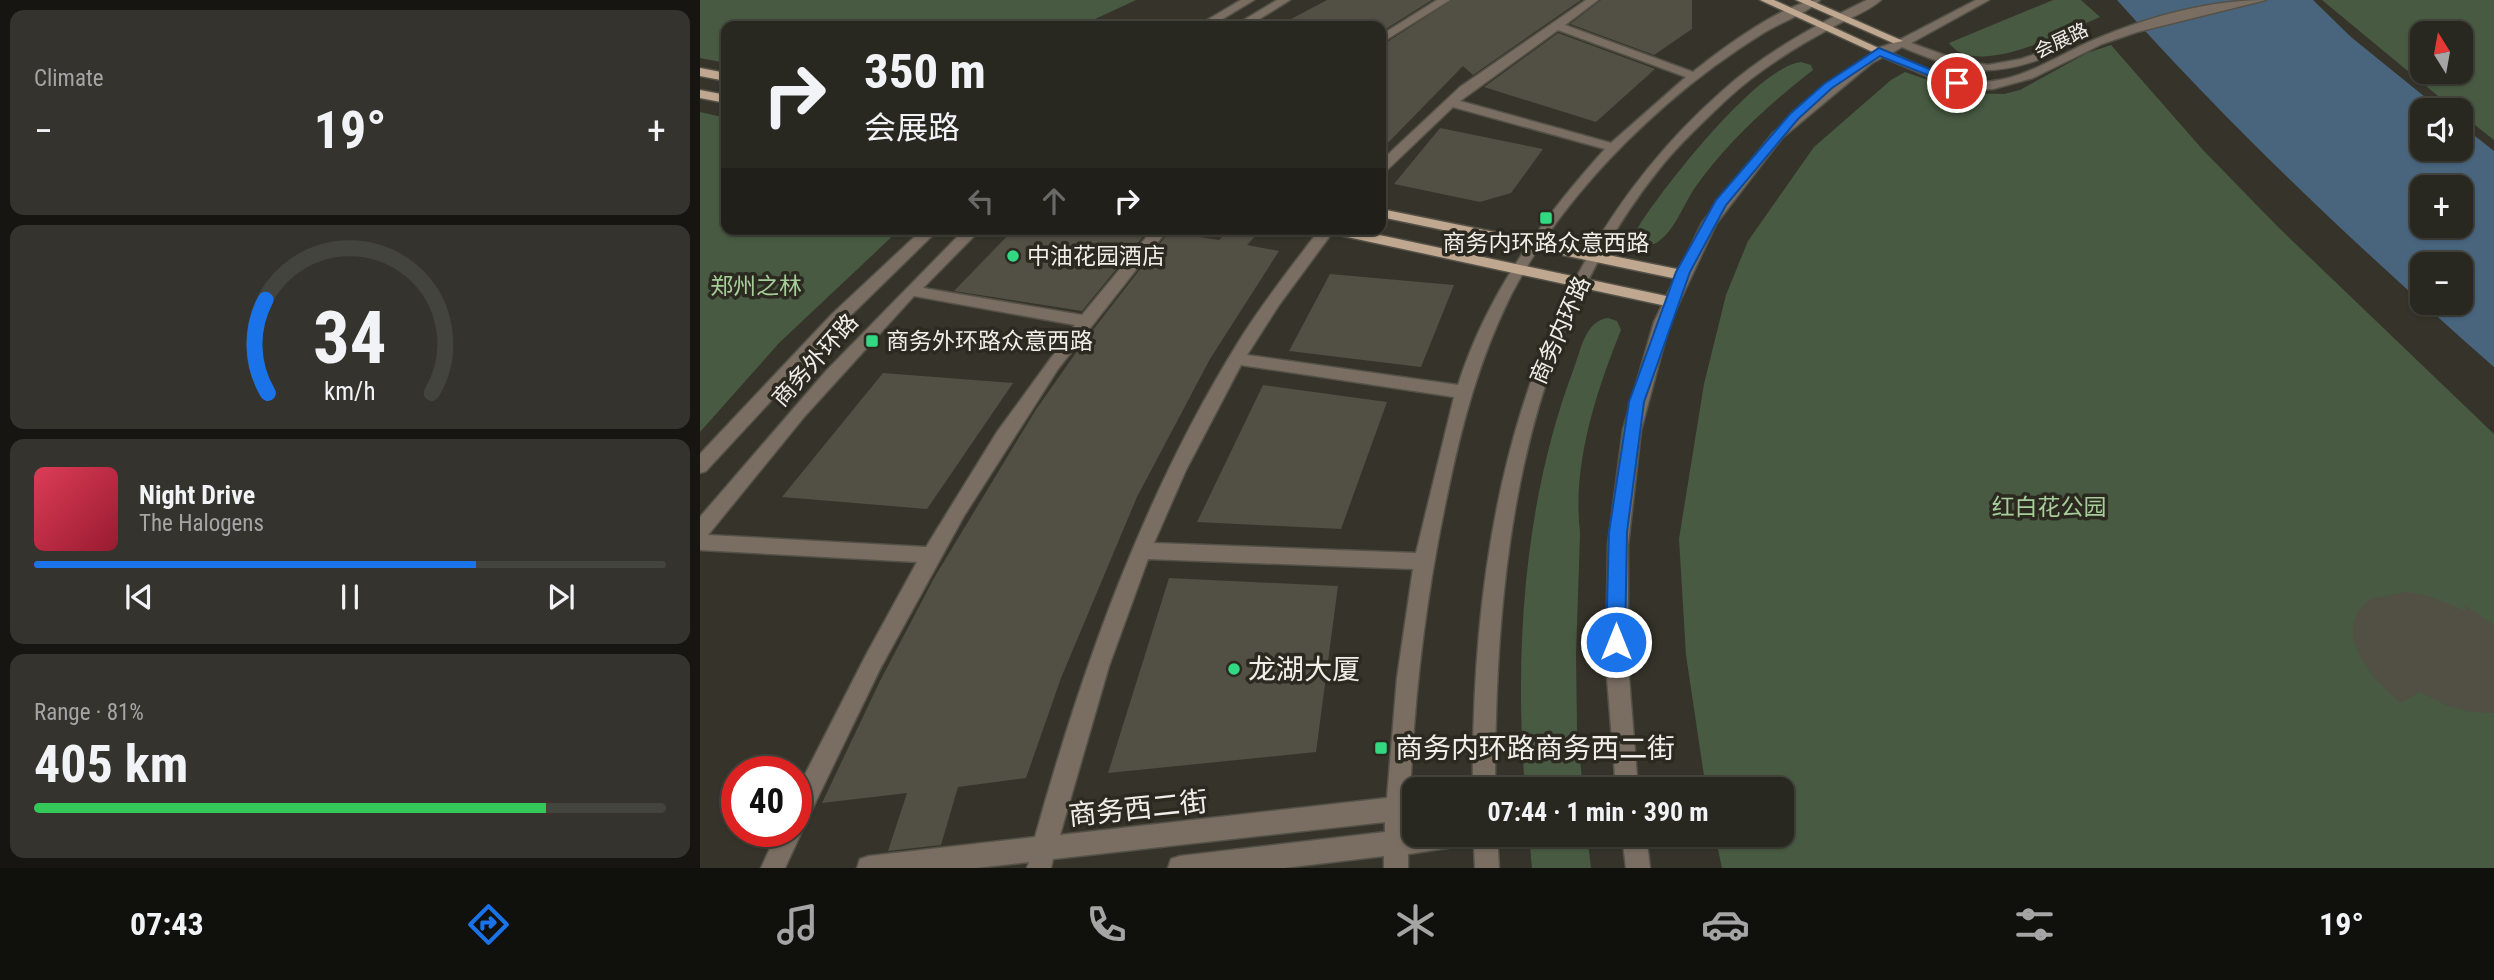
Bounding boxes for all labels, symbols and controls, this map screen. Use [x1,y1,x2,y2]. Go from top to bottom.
street label: 会展路 [2031,18,2092,63]
north arrow [2410,21,2473,84]
map controls [2410,21,2473,315]
text: 350 m [864,43,986,100]
icon: right [749,49,840,140]
pin [1927,53,1987,113]
icon: arrive [1938,64,1976,102]
text: Climate [34,65,104,92]
button: sound [2410,98,2473,161]
text: 19° [314,100,386,161]
text: − [34,109,53,153]
text: + [647,109,666,153]
text: 会展路 [864,109,960,147]
button: + [2410,175,2473,238]
icon: left [962,182,1000,220]
icon: ahead [1035,182,1073,220]
icon: right [1108,182,1146,220]
marker: 商务内环路众意西路 [1538,210,1554,226]
place label: 商务内环路众意西路 [1443,230,1650,257]
place label: 中油花园酒店 [1027,243,1165,270]
marker: 中油花园酒店 [1005,248,1021,264]
button: − [2410,252,2473,315]
street label: 商务内环路 [1525,272,1596,388]
park label: 郑州之林 [710,273,802,300]
text: 34 [313,295,387,381]
street label: 商务外环路 [767,309,864,412]
place label: 商务外环路众意西路 [886,328,1093,355]
marker: 商务外环路众意西路 [864,333,880,349]
text: km/h [324,377,376,406]
text: Night Drive [139,480,255,510]
park label: 红白花公园 [1992,494,2107,521]
text: The Halogens [139,510,264,537]
icon: previous [120,578,158,616]
icon: pause [331,578,369,616]
icon: next [542,578,580,616]
position arrow [1579,605,1653,679]
place label: 龙湖大厦 [1248,653,1360,686]
marker: 龙湖大厦 [1226,661,1242,677]
text: Range · 81% [34,699,144,726]
place label: 商务内环路商务西二街 [1395,732,1675,765]
text: 405 km [34,734,188,795]
marker: 商务内环路商务西二街 [1373,740,1389,756]
speed limit sign: 40 [721,756,812,847]
street label: 商务西二街 [1067,785,1209,832]
text: 07:44 · 1 min · 390 m [1488,797,1708,827]
icon: directions [464,900,513,949]
icon: music [773,900,822,949]
icon: phone [1082,900,1131,949]
icon: climate [1391,900,1440,949]
icon: car [1701,900,1750,949]
icon: filters [2010,900,2059,949]
text: 07:43 [130,905,204,943]
text: 19° [2319,905,2364,943]

